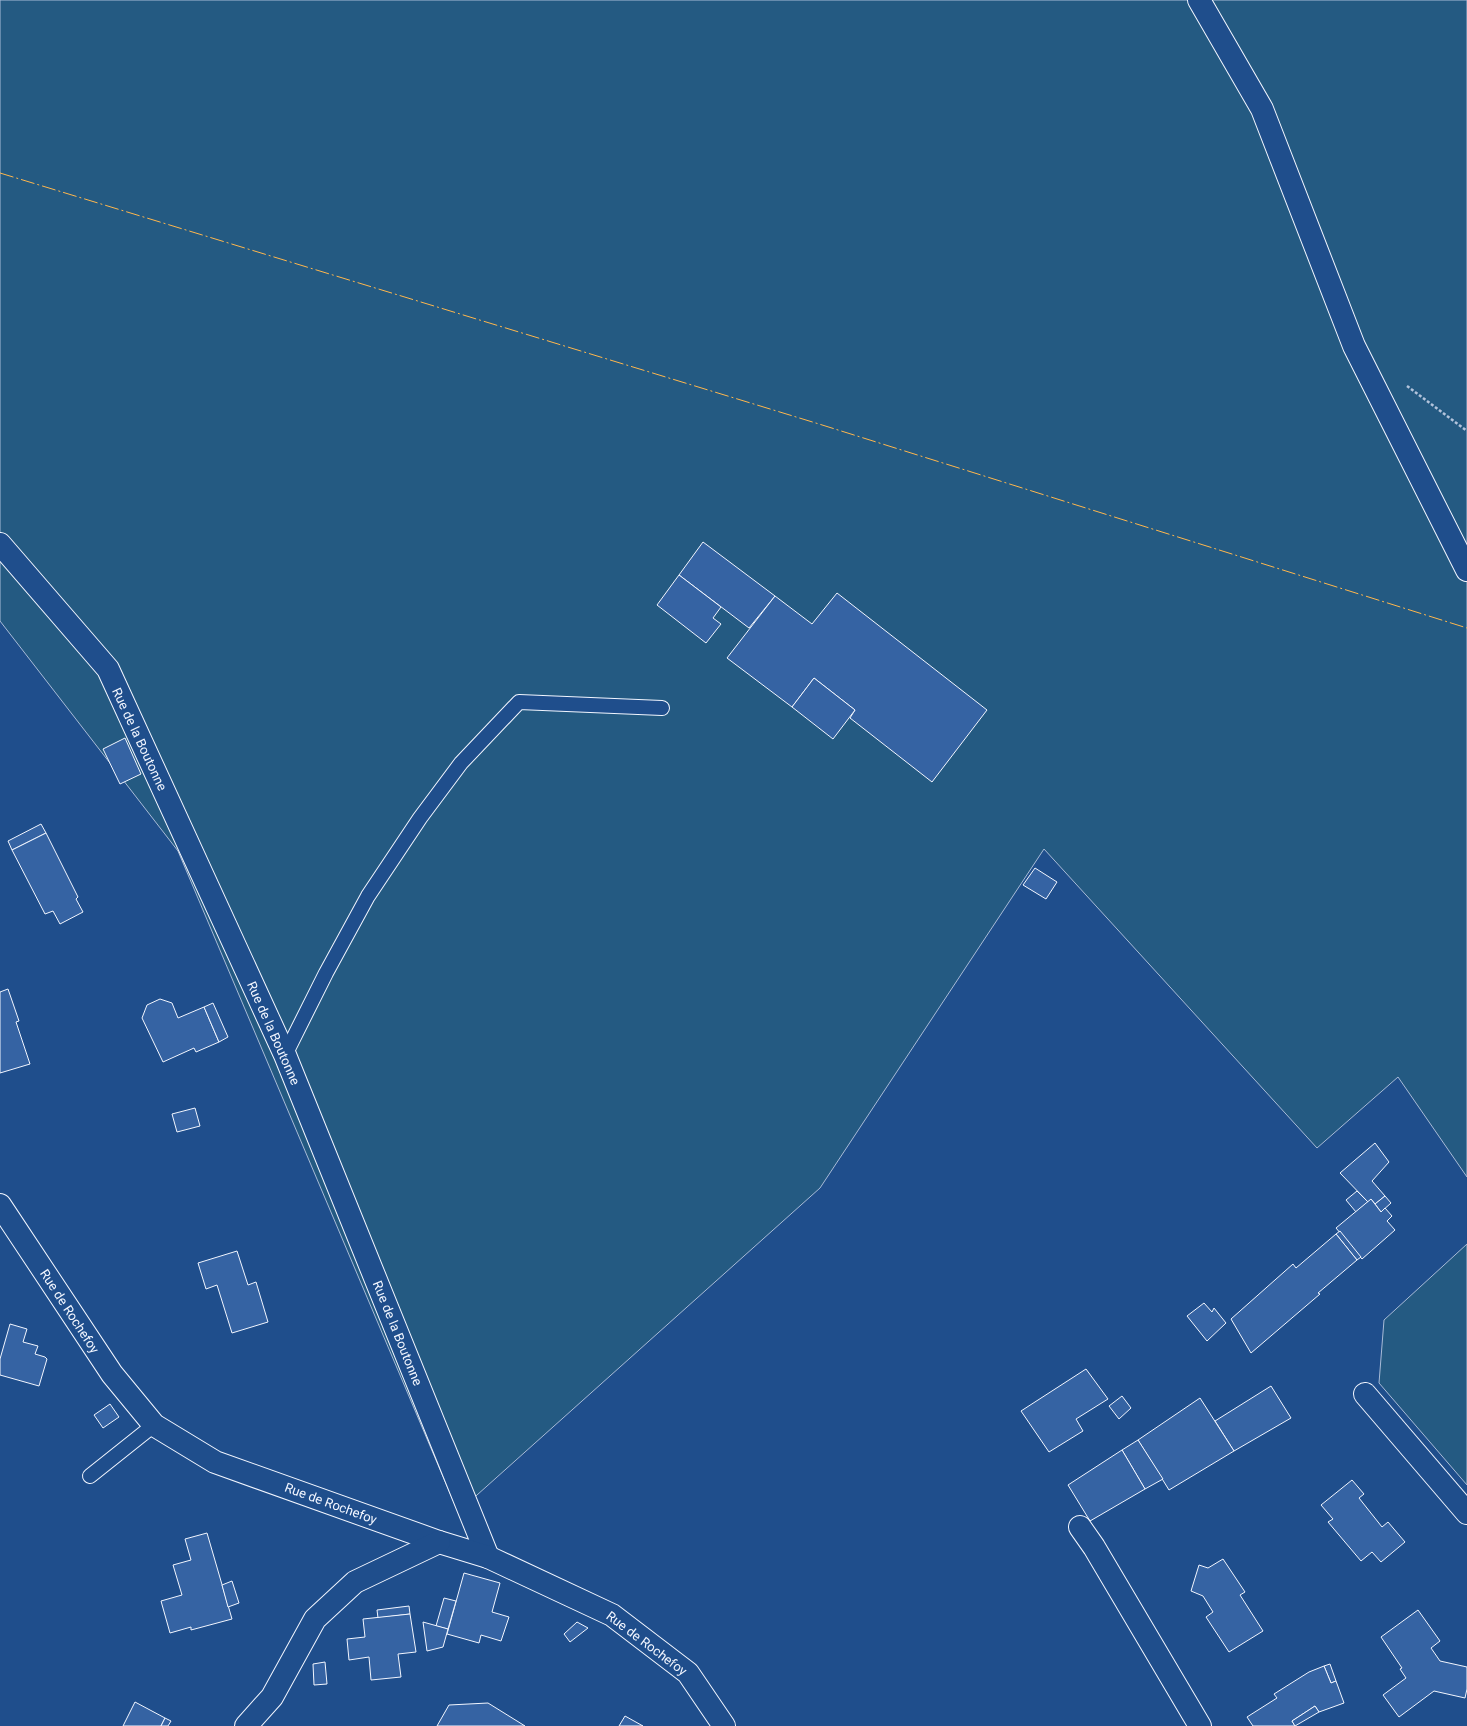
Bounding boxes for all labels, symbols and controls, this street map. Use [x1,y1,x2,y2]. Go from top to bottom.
street label: Rue de la Boutonne [109,685,170,793]
street label: Rue de la Boutonne [244,979,303,1087]
street label: Rue de Rochefoy [37,1266,102,1356]
street label: Rue de la Boutonne [370,1279,425,1388]
street label: Rue de Rochefoy [283,1480,379,1527]
street label: Rue de Rochefoy [603,1608,690,1679]

